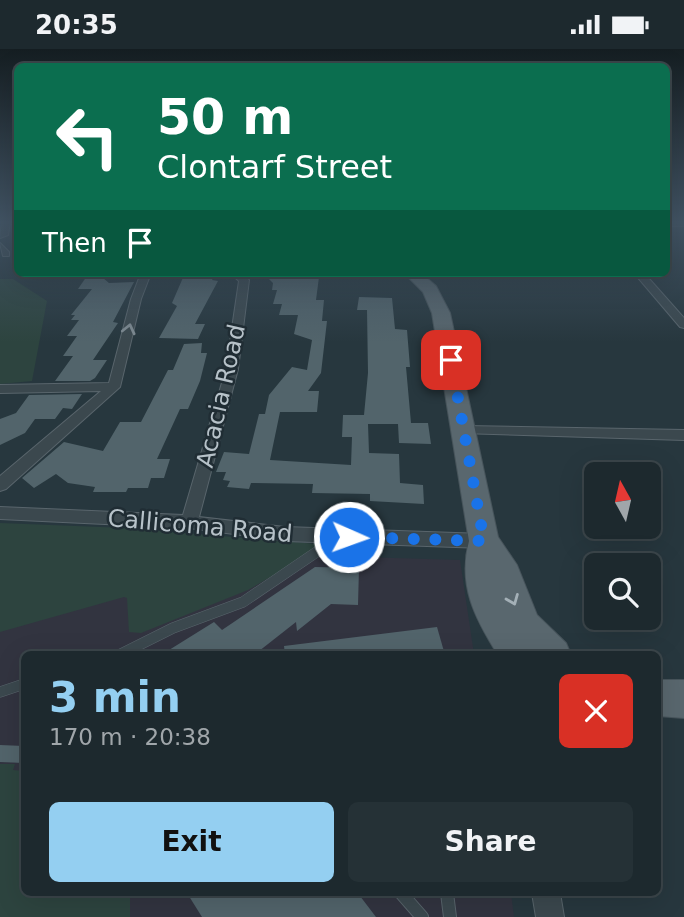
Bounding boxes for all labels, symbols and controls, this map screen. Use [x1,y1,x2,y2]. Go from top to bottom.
text: 20:35 [35,10,118,40]
text: 50 m [157,89,293,146]
icon: left [42,91,133,182]
text: Clontarf Street [157,148,392,186]
icon: arrive [121,224,159,262]
text: Then [42,228,107,258]
street label: Acacia Road [191,322,251,470]
one-way arrow [121,323,135,335]
pin [421,330,481,390]
icon: arrive [432,341,470,379]
north arrow [584,462,662,539]
map controls [584,462,661,630]
position arrow [312,500,386,574]
street label: Callicoma Road [106,504,294,548]
button: search [584,553,661,630]
one-way arrow [504,594,518,606]
text: 3 min [49,673,181,722]
button: close [559,674,633,748]
text: 170 m · 20:38 [49,724,211,750]
button: Exit [49,802,334,882]
button: Share [348,802,633,882]

